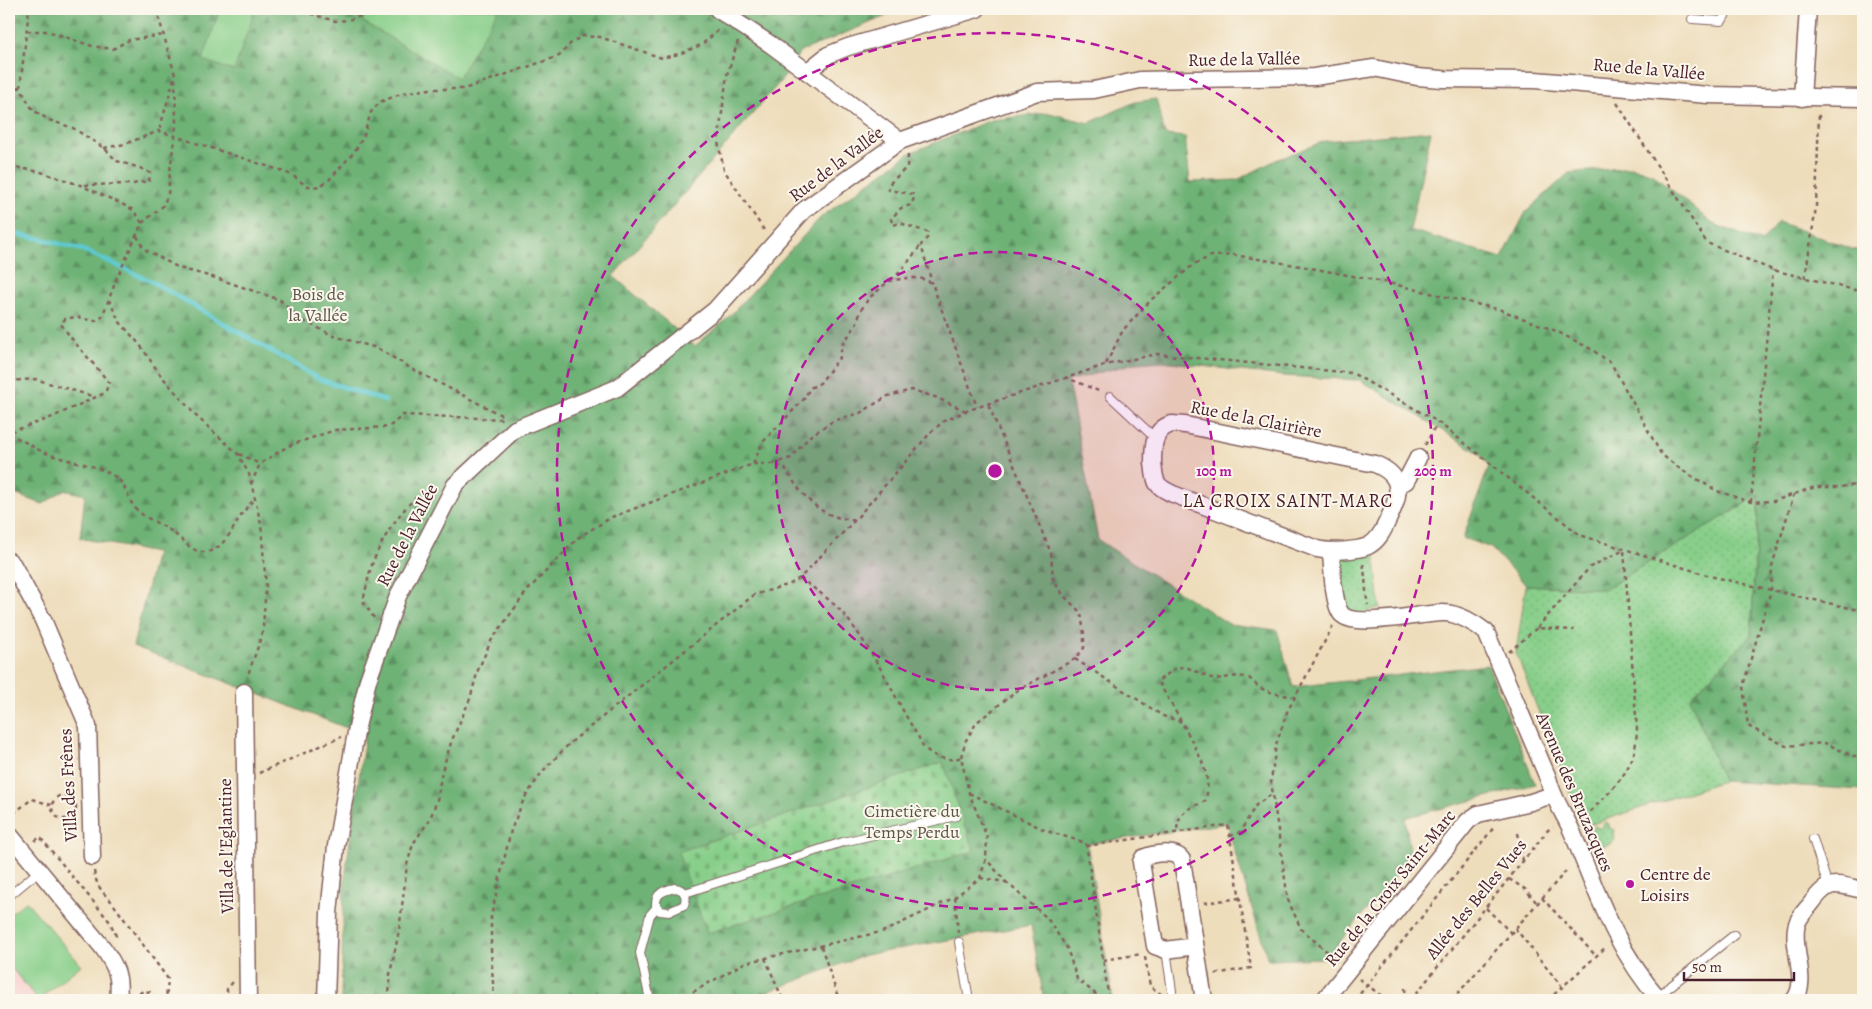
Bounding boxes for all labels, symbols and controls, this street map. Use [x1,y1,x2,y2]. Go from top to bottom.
street label: Rue de la Vallée [1188,46,1300,72]
street label: Rue de la Vallée [1592,52,1706,86]
street label: Rue de la Vallée [784,121,888,207]
park label: Bois de la Vallée [288,282,348,327]
street label: Rue de la Clairière [1188,394,1324,444]
text: 100 m [1196,461,1232,481]
text: 200 m [1414,461,1452,481]
centre of rings [986,462,1004,480]
street label: Rue de la Vallée [371,480,443,590]
district label: LA CROIX SAINT-MARC [1182,488,1394,514]
street label: Avenue des Bruzacques [1530,708,1620,876]
street label: Villa des Frênes [53,728,83,843]
street label: Villa de l'Eglantine [213,778,239,915]
park label: Cimetière du Temps Perdu [864,799,960,844]
street label: Rue de la Croix Saint-Marc [1319,804,1461,972]
street label: Allée des Belles Vues [1419,834,1532,965]
place label: Centre de Loisirs [1640,862,1711,907]
marker: Centre de Loisirs [1624,878,1636,890]
scale bar [1684,949,1794,981]
text: 50 m [1692,957,1722,977]

